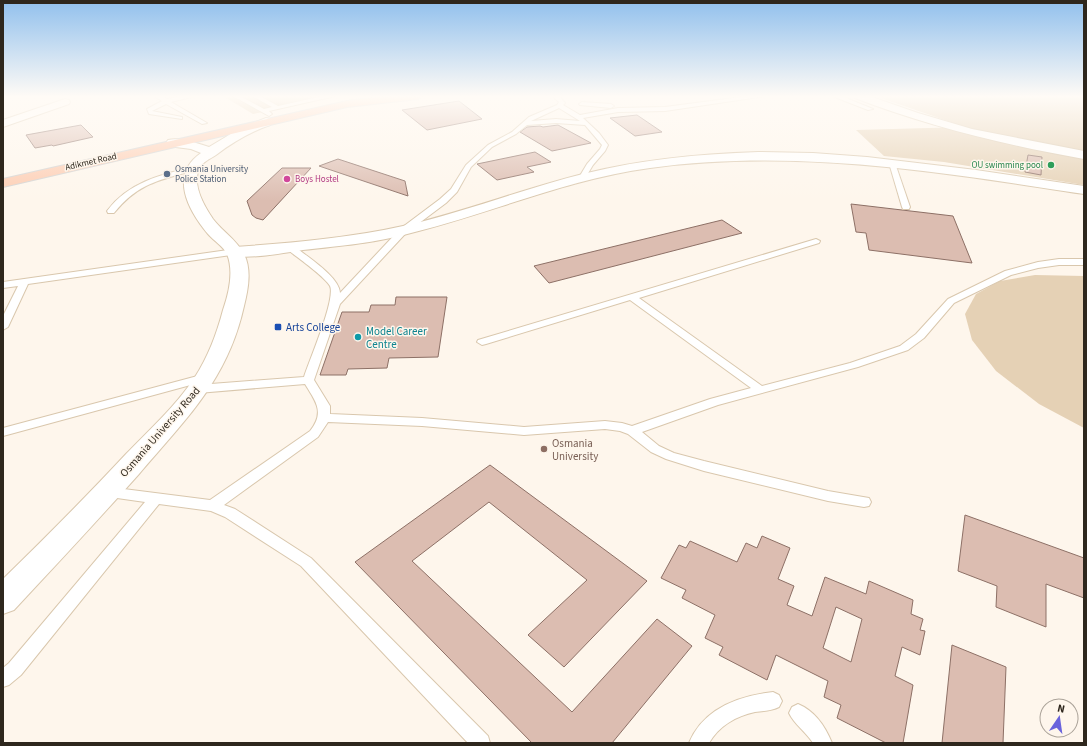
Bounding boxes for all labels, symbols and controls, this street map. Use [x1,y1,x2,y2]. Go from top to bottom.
street label: Adikmet Road [64,150,118,174]
place label: OU swimming pool [972,159,1043,172]
marker: OU swimming pool [1046,160,1056,170]
place label: Osmania University Police Station [175,163,249,186]
marker: Osmania University Police Station [162,169,172,179]
place label: Boys Hostel [295,173,339,186]
marker: Boys Hostel [282,174,292,184]
place label: Arts College [286,320,341,335]
marker: Arts College [273,322,283,332]
place label: Model Career Centre [366,324,427,352]
marker: Model Career Centre [353,332,363,342]
street label: Osmania University Road [117,384,203,480]
place label: Osmania University [552,436,598,464]
marker: Osmania University [539,444,549,454]
north arrow [1039,698,1079,738]
text: N [1056,701,1066,717]

